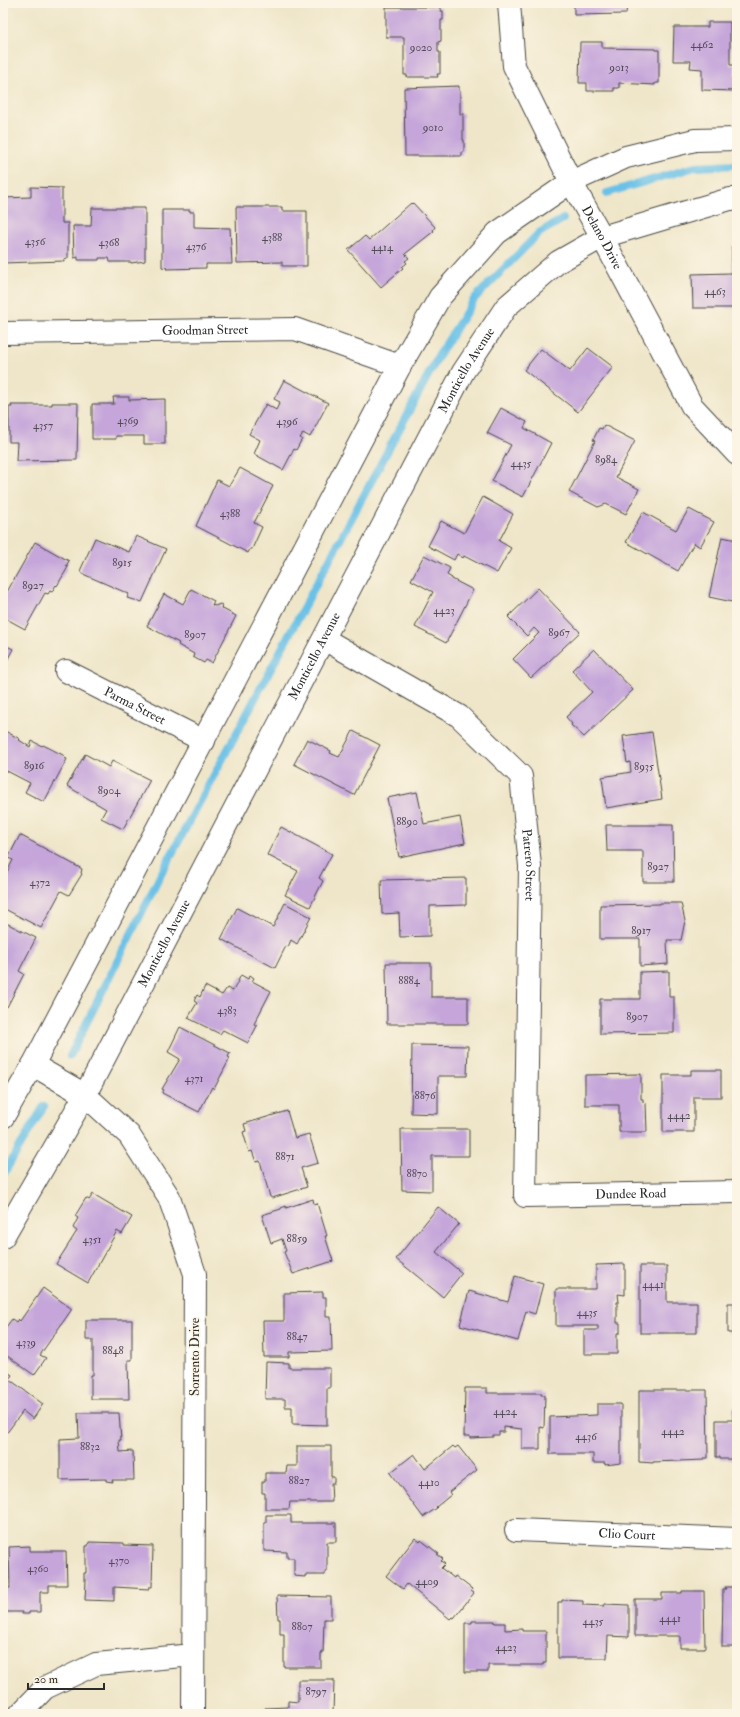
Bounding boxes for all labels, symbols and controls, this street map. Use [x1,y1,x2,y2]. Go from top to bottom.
house number: 4462 [691,38,714,51]
house number: 9020 [409,41,433,54]
house number: 9013 [608,61,629,74]
house number: 9010 [422,121,444,134]
street label: Delano Drive [578,203,626,273]
house number: 4388 [262,231,282,244]
house number: 4356 [25,235,47,248]
house number: 4368 [99,236,119,249]
house number: 4376 [186,240,208,253]
house number: 4414 [371,241,394,254]
house number: 4463 [704,285,726,298]
street label: Goodman Street [162,322,248,339]
street label: Monticello Avenue [435,324,498,416]
house number: 4369 [117,414,139,427]
house number: 4396 [276,415,299,428]
house number: 4357 [33,419,53,432]
house number: 8984 [595,453,618,466]
house number: 4435 [511,457,532,470]
house number: 4388 [220,507,240,520]
house number: 8915 [112,556,132,569]
house number: 8927 [22,579,44,592]
house number: 4423 [433,604,455,617]
street label: Monticello Avenue [285,609,344,703]
house number: 8967 [548,626,570,639]
house number: 8907 [184,628,206,641]
street label: Parma Street [101,684,168,728]
house number: 8916 [24,759,46,772]
house number: 8935 [634,760,654,773]
house number: 8904 [98,784,121,797]
house number: 8890 [396,815,418,828]
street label: Patrero Street [518,828,538,901]
house number: 8927 [647,860,669,873]
house number: 4372 [30,876,51,889]
street label: Monticello Avenue [135,896,194,990]
house number: 8917 [631,924,651,937]
house number: 8884 [398,974,421,987]
house number: 4383 [217,1004,237,1017]
house number: 8907 [626,1010,648,1023]
house number: 4371 [184,1072,204,1085]
house number: 8876 [415,1089,437,1102]
house number: 4442 [667,1109,691,1122]
house number: 8871 [275,1150,295,1163]
house number: 8870 [407,1167,428,1180]
street label: Dundee Road [595,1185,667,1203]
house number: 8859 [287,1232,307,1245]
house number: 4351 [83,1233,102,1246]
house number: 4441 [642,1278,664,1291]
house number: 4435 [577,1306,598,1319]
street label: Sorrento Drive [187,1317,203,1396]
house number: 8847 [286,1330,308,1343]
house number: 4339 [16,1336,36,1349]
house number: 8848 [102,1344,124,1357]
house number: 4424 [493,1405,518,1418]
house number: 4442 [661,1425,685,1438]
house number: 4436 [575,1430,598,1443]
house number: 8832 [80,1440,100,1453]
house number: 8827 [289,1474,309,1487]
house number: 4410 [418,1476,440,1489]
street label: Clio Court [598,1525,656,1544]
house number: 4370 [109,1554,130,1567]
house number: 4360 [27,1562,49,1575]
house number: 4409 [415,1575,439,1588]
house number: 4441 [659,1612,681,1625]
house number: 4435 [583,1615,604,1628]
house number: 8807 [291,1620,313,1633]
house number: 4423 [495,1641,517,1654]
scale bar [28,1665,104,1691]
text: 20 m [34,1672,59,1687]
house number: 8797 [306,1685,326,1698]

